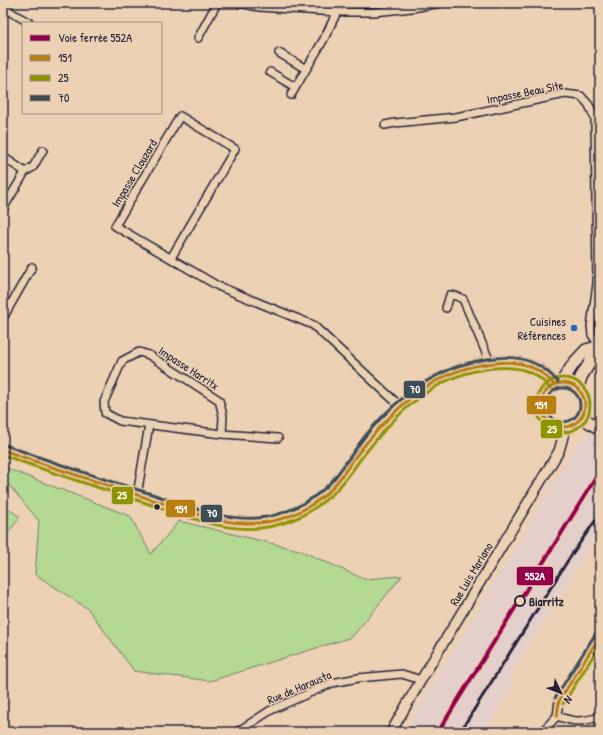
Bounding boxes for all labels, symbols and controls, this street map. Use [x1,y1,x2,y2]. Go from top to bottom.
legend [22,22,162,114]
text: Voie ferrée 552A [58,29,132,46]
text: 151 [58,49,72,66]
text: 25 [58,69,69,86]
street label: Impasse Beau Site [485,76,565,108]
text: 70 [58,89,69,106]
street label: Impasse Clouzard [107,136,161,210]
place label: Cuisines Références [518,313,566,344]
marker: Cuisines Références [569,323,579,333]
street label: Impasse Harritx [155,342,223,394]
line badge: 70 [403,380,426,399]
text: 70 [409,382,420,396]
line badge: 151 [526,395,557,415]
text: 151 [535,398,547,412]
line badge: 25 [540,419,563,439]
text: 25 [547,422,557,436]
line badge: 25 [111,486,134,505]
text: 25 [117,488,127,502]
line badge: 151 [165,499,196,518]
unlabelled marker [152,502,162,512]
text: 151 [175,502,187,516]
line badge: 70 [200,504,223,523]
text: 70 [206,506,217,520]
street label: Rue Luis Mariano [445,539,497,609]
line badge: 552A [516,566,554,586]
text: 552A [525,569,546,583]
place label: Biarritz [529,593,565,610]
marker: Biarritz [514,595,526,607]
street label: Rue de Harausta [264,666,334,708]
north arrow [541,673,581,713]
text: N [561,693,575,707]

